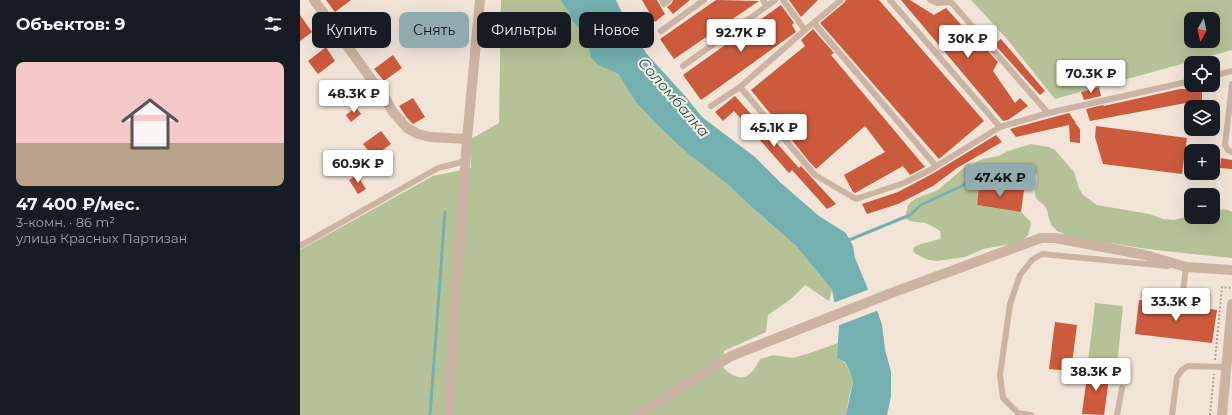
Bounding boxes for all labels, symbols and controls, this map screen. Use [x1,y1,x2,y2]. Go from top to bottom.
chip: Купить [312,12,391,48]
chip: Снять [399,12,469,48]
chip: Фильтры [477,12,571,48]
chip: Новое [579,12,654,48]
north arrow [1184,12,1220,48]
map controls [1184,12,1220,224]
icon: filters [262,13,284,35]
text: Объектов: 9 [16,14,125,34]
pin: 92.7K ₽ [704,19,778,53]
text: 92.7K ₽ [716,24,766,40]
pin: 30K ₽ [940,25,996,59]
text: 30K ₽ [948,30,988,46]
water label: Соломбалка [634,53,714,141]
button: locate [1184,56,1220,92]
pin: 70.3K ₽ [1054,60,1128,94]
text: 70.3K ₽ [1065,65,1117,81]
pin: 48.3K ₽ [317,80,391,114]
text: 48.3K ₽ [328,85,380,101]
icon: home [114,88,186,160]
button: layers [1184,100,1220,136]
pin: 45.1K ₽ [737,114,811,148]
text: 45.1K ₽ [750,119,798,135]
button: + [1184,144,1220,180]
pin: 60.9K ₽ [321,150,395,184]
text: 60.9K ₽ [332,155,384,171]
pin: 47.4K ₽ [963,164,1037,198]
text: 47.4K ₽ [974,169,1026,185]
button: − [1184,188,1220,224]
text: 47 400 ₽/мес. [16,194,140,214]
text: 3-комн. · 86 m² [16,214,115,230]
text: улица Красных Партизан [16,230,187,246]
pin: 33.3K ₽ [1139,288,1213,322]
text: 33.3K ₽ [1151,293,1201,309]
pin: 38.3K ₽ [1059,358,1133,392]
text: 38.3K ₽ [1070,363,1122,379]

